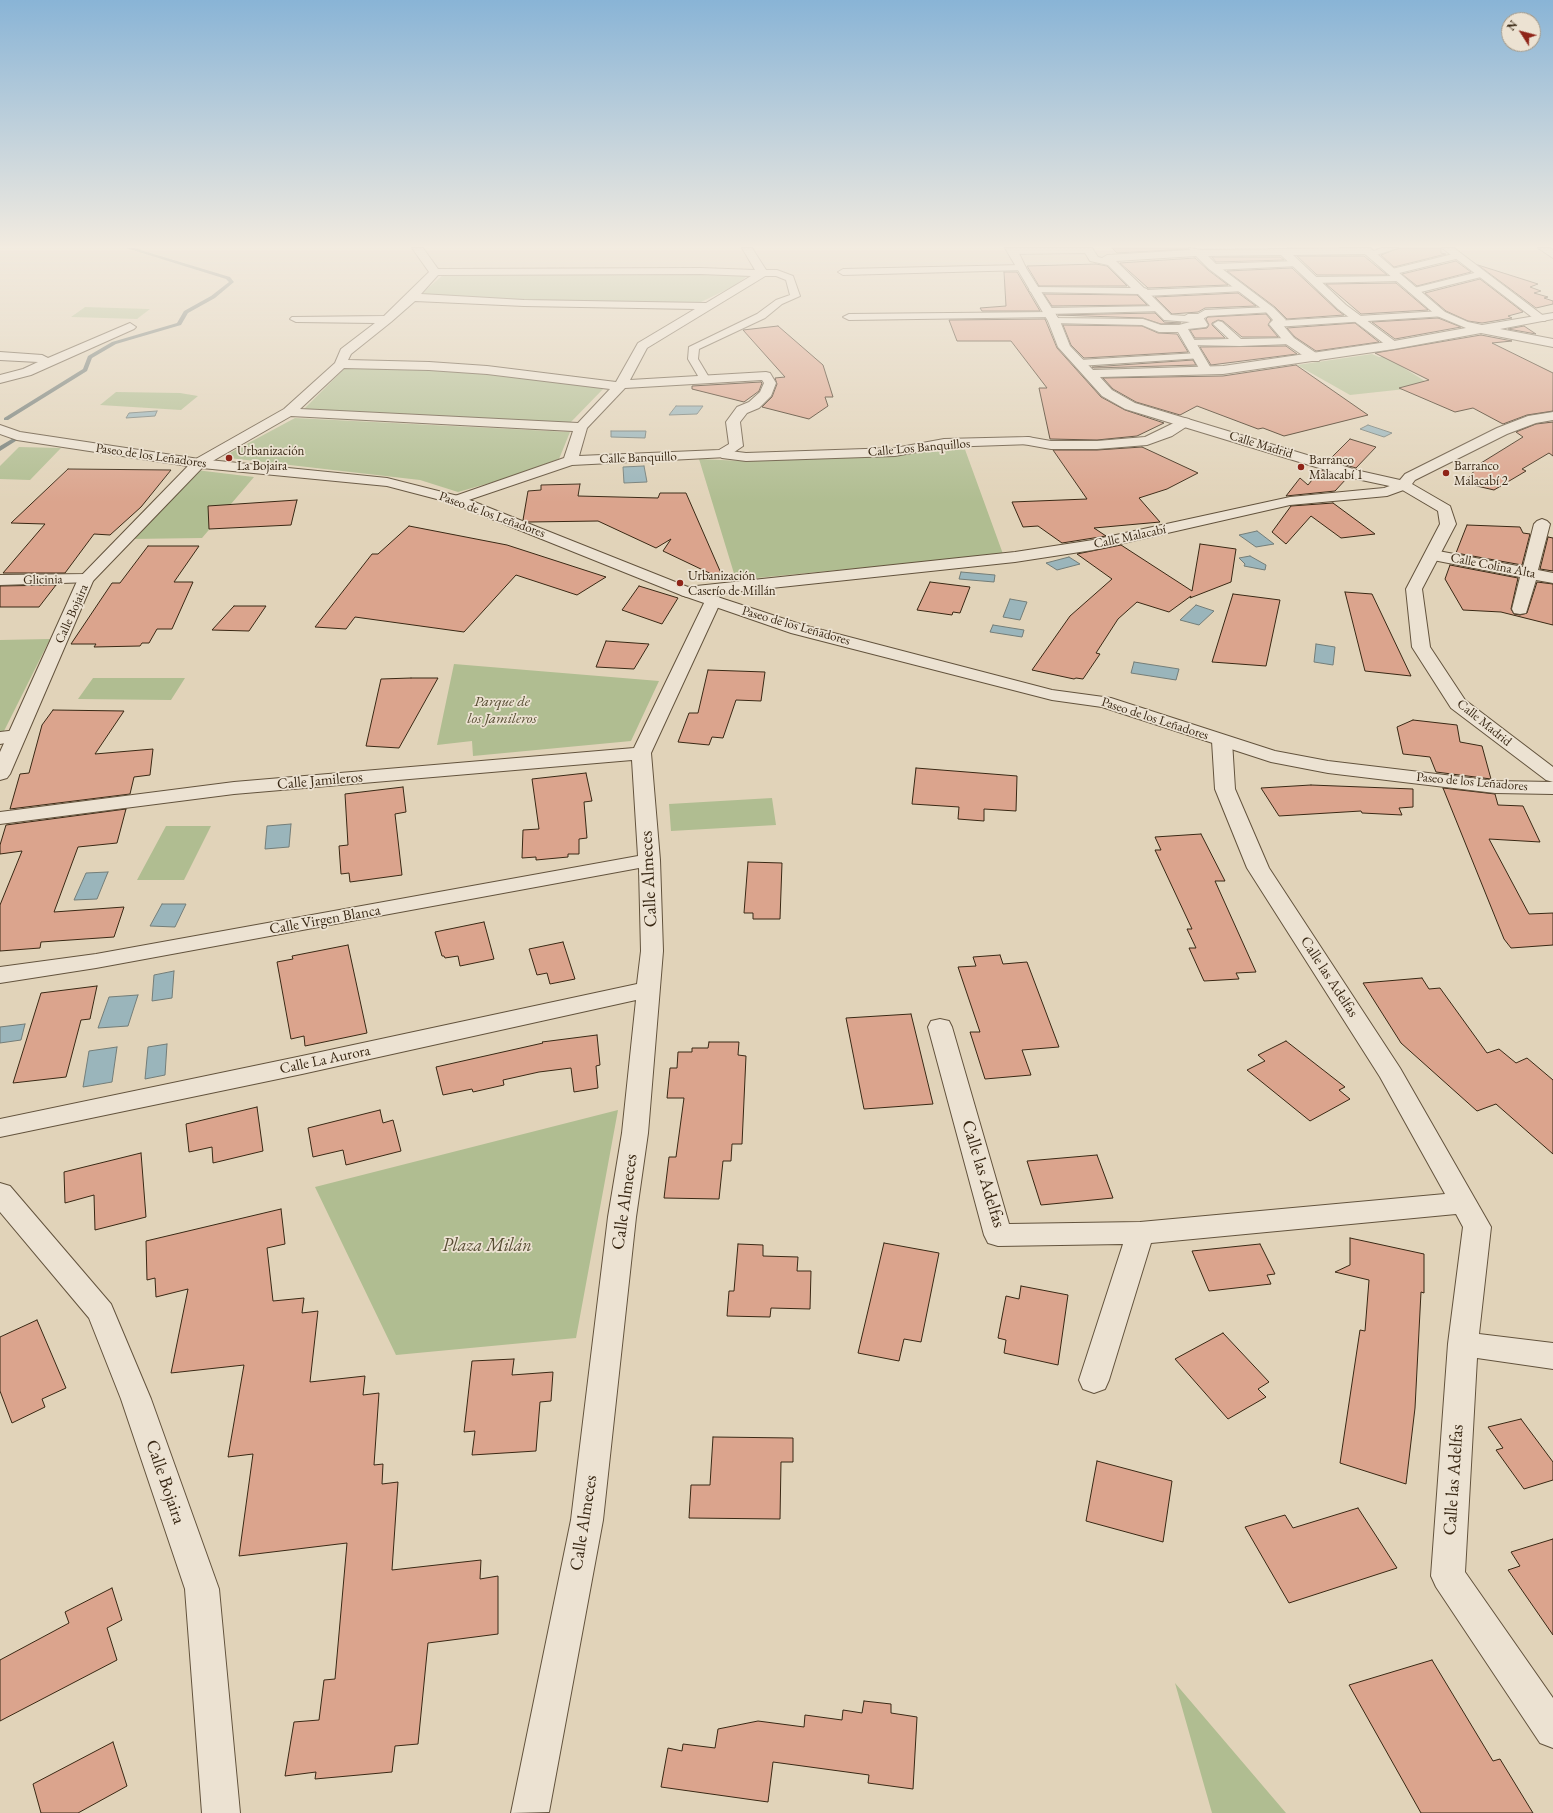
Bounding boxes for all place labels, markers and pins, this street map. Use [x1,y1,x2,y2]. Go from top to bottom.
place label: Urbanización La Bojaira [237,443,304,474]
place label: Barranco Malacabí 1 [1309,452,1363,483]
marker: Urbanización La Bojaira [224,453,234,463]
place label: Barranco Malacabí 2 [1454,458,1508,489]
marker: Barranco Malacabí 1 [1296,462,1306,472]
marker: Barranco Malacabí 2 [1441,468,1451,478]
place label: Urbanización Caserío de Millán [688,568,776,599]
marker: Urbanización Caserío de Millán [675,578,685,588]

